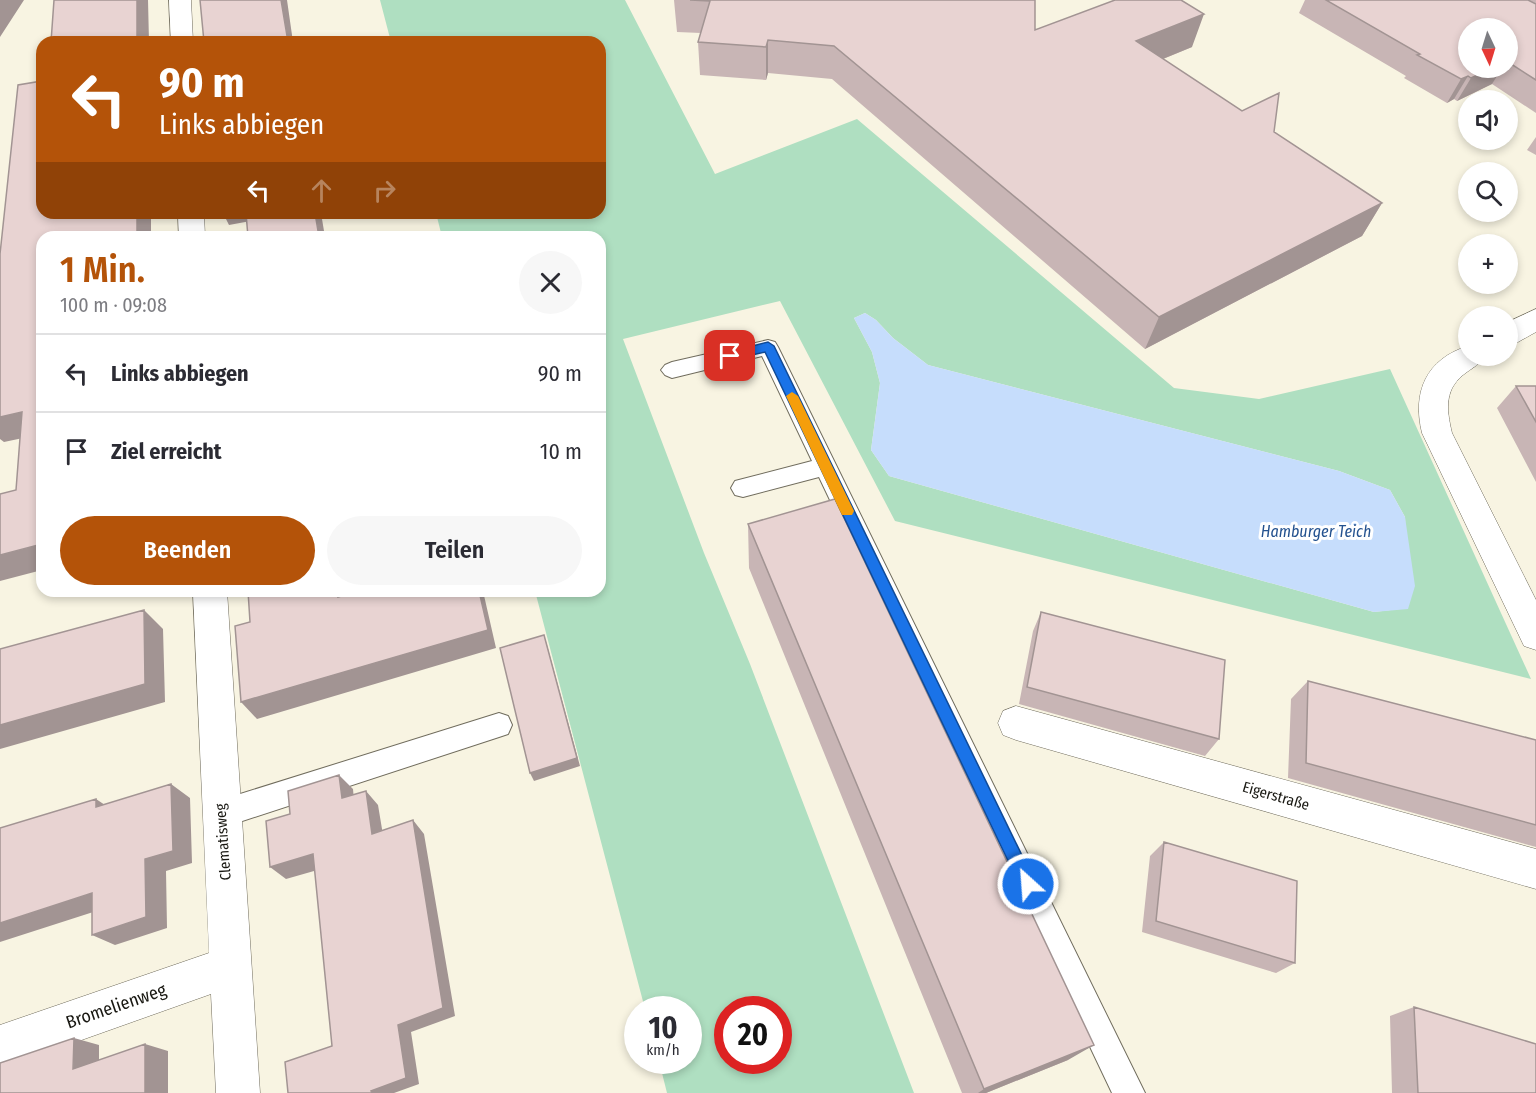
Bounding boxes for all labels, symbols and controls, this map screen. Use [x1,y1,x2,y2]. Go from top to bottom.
north arrow [1458,18,1518,78]
map controls [1458,18,1518,366]
text: 90 m [159,58,244,108]
icon: left [60,60,138,138]
button: sound [1458,90,1518,150]
text: Links abbiegen [159,109,324,141]
button: search [1458,162,1518,222]
icon: left [242,174,275,207]
icon: ahead [305,174,338,207]
icon: right [368,174,401,207]
button: + [1458,234,1518,294]
text: 1 Min. [60,248,145,292]
button: close [519,251,582,314]
text: 100 m · 09:08 [60,293,167,317]
button: − [1458,306,1518,366]
pin [704,330,755,381]
icon: arrive [713,339,746,372]
icon: left [60,357,93,390]
text: Links abbiegen [111,360,249,387]
text: 90 m [538,360,582,387]
icon: arrive [60,435,93,468]
text: Ziel erreicht [111,438,222,465]
text: 10 m [540,438,582,465]
button: Beenden [60,516,315,585]
button: Teilen [327,516,582,585]
water label: Hamburger Teich [1261,522,1371,541]
street label: Eigerstraße [1240,778,1312,814]
street label: Clematisweg [211,803,235,881]
position arrow [996,852,1060,916]
street label: Bromelienweg [63,978,170,1033]
speed limit sign: 20 [714,996,792,1074]
text: 10 [648,1010,678,1046]
text: km/h [646,1041,680,1059]

